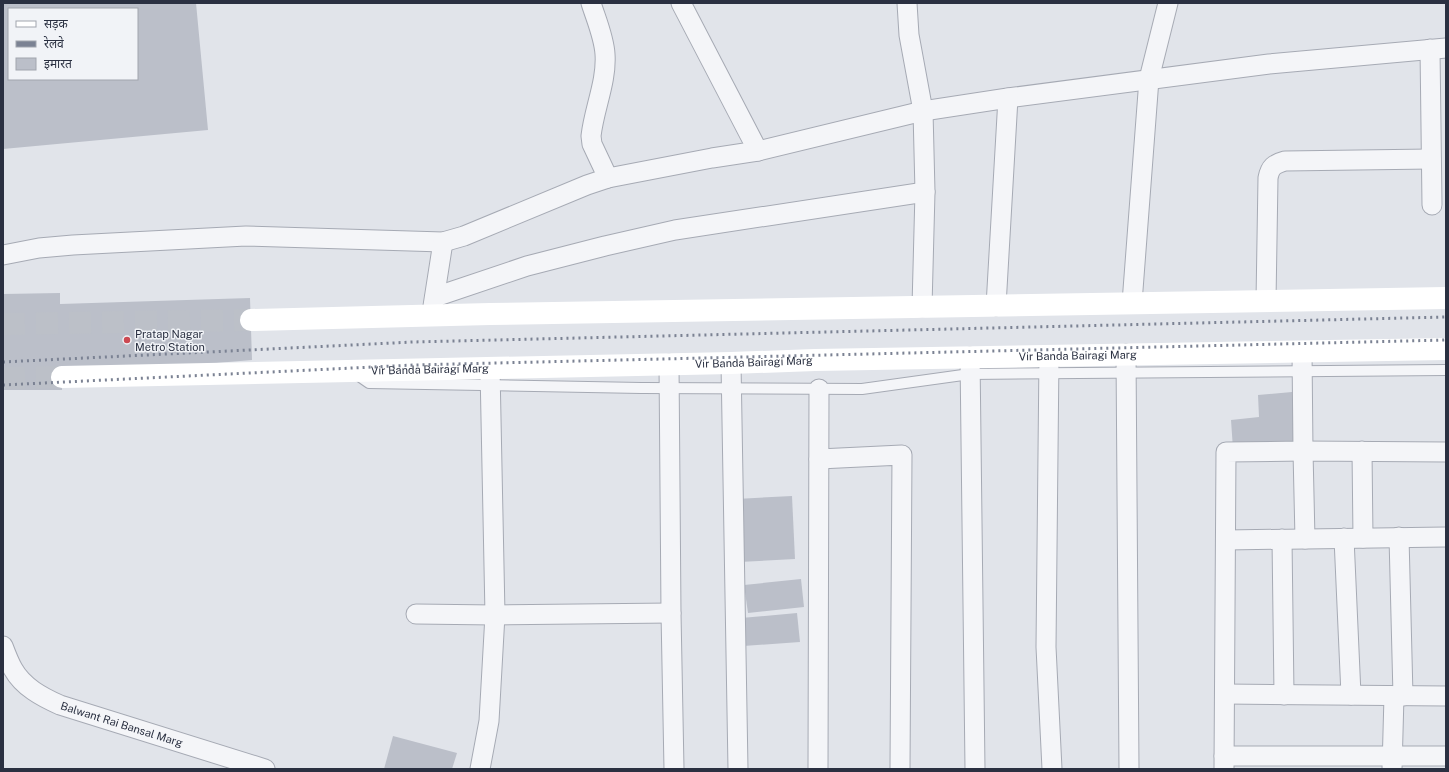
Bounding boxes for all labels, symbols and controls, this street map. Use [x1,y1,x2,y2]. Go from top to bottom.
legend [8,8,138,80]
text: सड़क [44,17,69,31]
text: रेलवे [44,36,64,51]
text: इमारत [44,57,73,71]
place label: Pratap Nagar Metro Station [135,328,205,353]
marker: Pratap Nagar Metro Station [122,335,132,345]
street label: Vir Banda Bairagi Marg [1019,348,1137,362]
street label: Vir Banda Bairagi Marg [695,354,813,370]
street label: Vir Banda Bairagi Marg [371,362,489,377]
street label: Balwant Rai Bansal Marg [59,700,184,749]

